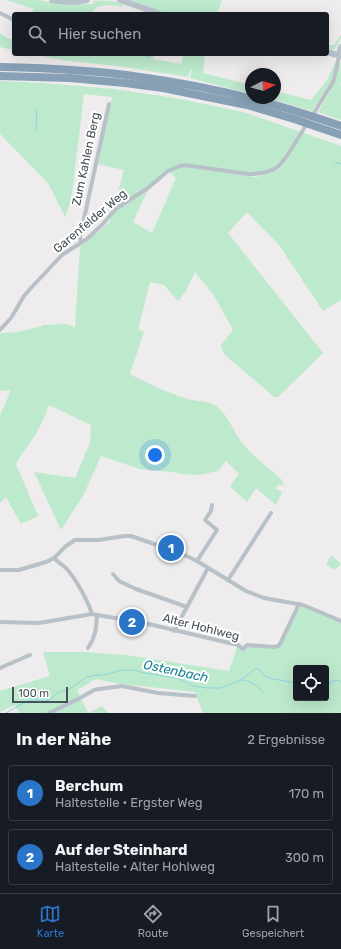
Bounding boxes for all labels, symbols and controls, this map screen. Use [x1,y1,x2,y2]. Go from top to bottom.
search box [12,12,329,56]
icon: search [26,23,48,45]
text: Hier suchen [58,25,141,43]
north arrow [245,68,281,104]
street label: Zum Kahlen Berg [69,111,103,207]
street label: Garenfelder Weg [50,186,130,256]
your location [145,445,165,465]
pin: 1 [158,533,184,563]
pin: 2 [119,607,145,637]
street label: Alter Hohlweg [161,611,241,643]
water label: Ostenbach [142,657,210,685]
map controls [293,665,329,701]
button: locate [293,665,329,701]
scale bar [12,685,68,704]
text: 100 m [18,687,49,700]
text: In der Nähe [16,729,111,749]
text: 2 Ergebnisse [247,732,325,747]
text: Berchum [55,777,123,795]
text: 1 [27,786,33,801]
text: 170 m [289,786,324,801]
text: Haltestelle · Ergster Weg [55,795,202,810]
text: Auf der Steinhard [55,841,188,859]
text: 2 [26,850,34,865]
text: 300 m [285,850,324,865]
text: Haltestelle · Alter Hohlweg [55,859,215,874]
tab: Karte [37,903,64,940]
tab: Route [138,903,168,940]
tab: Gespeichert [242,903,304,940]

